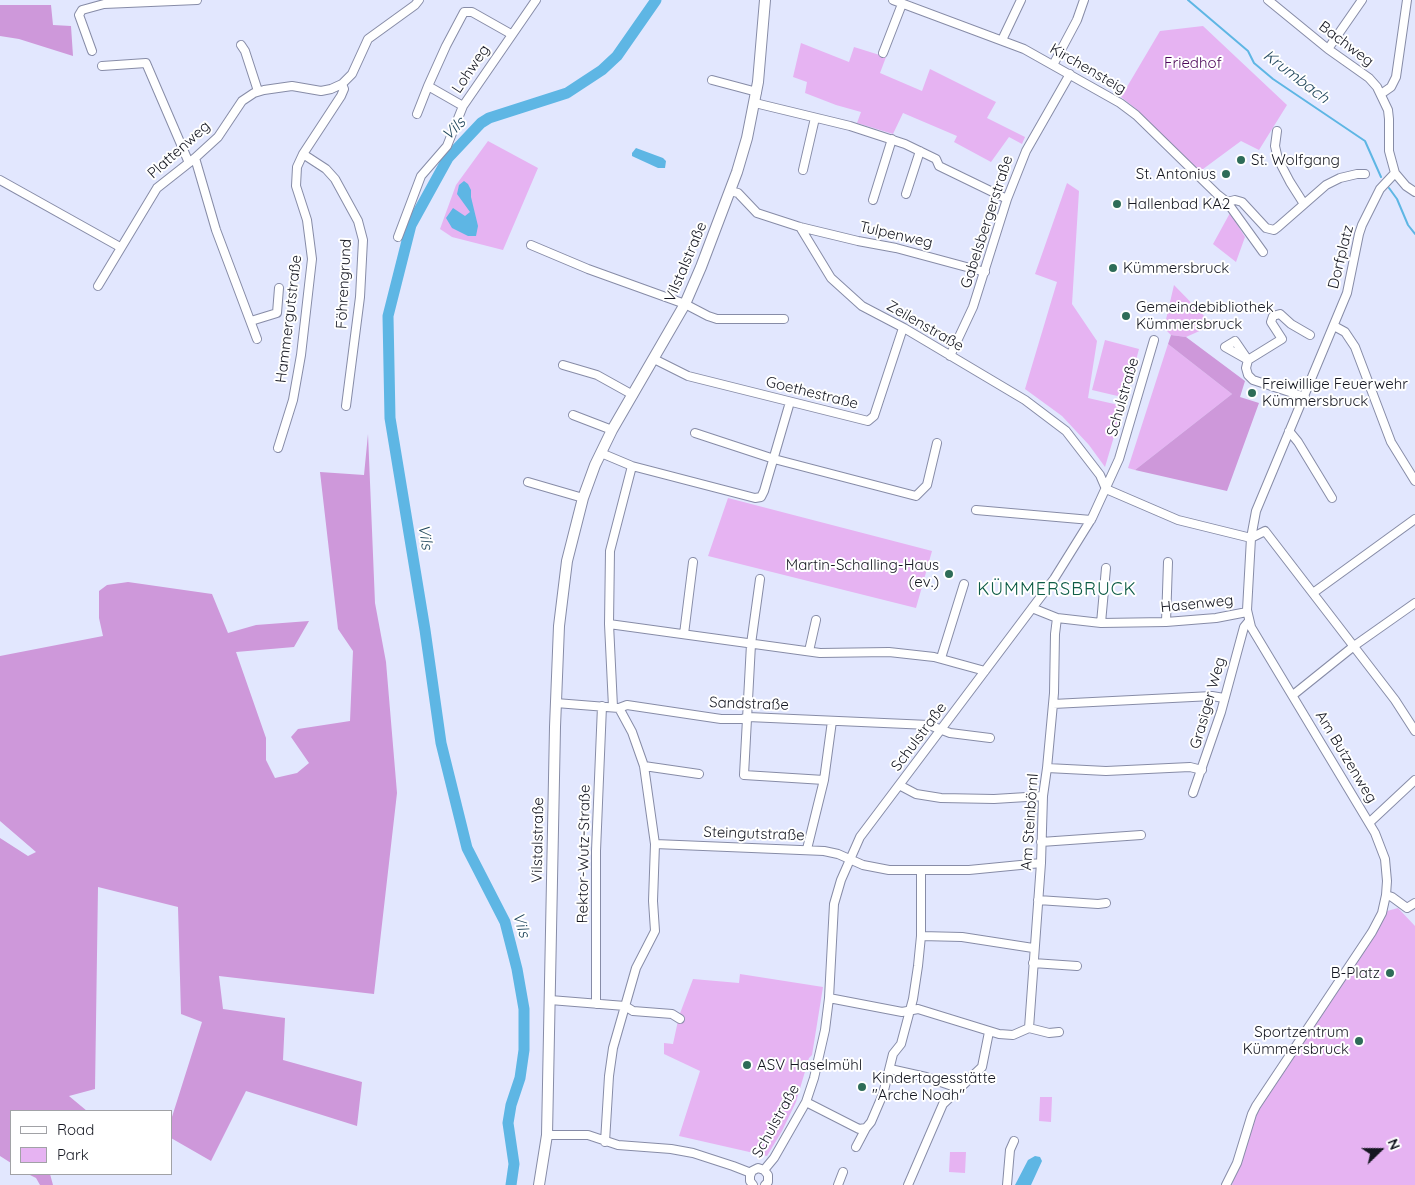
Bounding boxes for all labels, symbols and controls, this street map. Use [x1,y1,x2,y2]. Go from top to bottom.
street label: Bachweg [1315,17,1377,71]
street label: Kirchensteig [1047,40,1129,98]
street label: Lohweg [448,41,494,97]
water label: Krumbach [1259,46,1333,108]
park label: Friedhof [1164,54,1222,72]
water label: Vils [438,113,470,145]
street label: Plattenweg [144,117,214,183]
place label: St. Wolfgang [1251,151,1340,169]
street label: Gabelsbergerstraße [957,153,1017,291]
marker: St. Wolfgang [1235,154,1247,166]
place label: St. Antonius [1136,165,1216,183]
marker: St. Antonius [1220,168,1232,180]
place label: Hallenbad KA2 [1127,195,1230,213]
marker: Hallenbad KA2 [1111,198,1123,210]
street label: Tulpenweg [858,218,934,252]
street label: Vilstalstraße [661,219,711,305]
street label: Dorfplatz [1324,223,1358,291]
street label: Föhrengrund [333,239,355,329]
street label: Hammergutstraße [272,254,306,384]
place label: Kümmersbruck [1123,259,1229,277]
marker: Kümmersbruck [1107,262,1119,274]
street label: Zeilenstraße [883,297,967,355]
place label: Gemeindebibliothek Kümmersbruck [1136,298,1274,333]
marker: Gemeindebibliothek Kümmersbruck [1120,310,1132,322]
street label: Schulstraße [1103,356,1143,438]
street label: Goethestraße [764,373,860,413]
place label: Freiwillige Feuerwehr Kümmersbruck [1262,375,1408,410]
marker: Freiwillige Feuerwehr Kümmersbruck [1246,387,1258,399]
water label: Vils [414,523,436,551]
place label: Martin-Schalling-Haus (ev.) [786,556,939,591]
marker: Martin-Schalling-Haus (ev.) [943,568,955,580]
district label: KÜMMERSBRUCK [976,579,1138,601]
street label: Hasenweg [1160,591,1234,617]
street label: Grasiger Weg [1186,655,1230,751]
street label: Sandstraße [709,694,789,714]
street label: Schulstraße [887,699,951,775]
street label: Am Butzenweg [1311,708,1381,806]
street label: Am Steinbörnl [1018,773,1042,871]
street label: Rektor-Wutz-Straße [574,784,594,924]
street label: Vilstalstraße [528,797,548,883]
street label: Steingutstraße [703,823,805,845]
water label: Vils [508,910,534,940]
place label: B-Platz [1331,964,1380,982]
marker: B-Platz [1384,967,1396,979]
place label: Sportzentrum Kümmersbruck [1243,1023,1349,1058]
marker: Sportzentrum Kümmersbruck [1353,1035,1365,1047]
place label: ASV Haselmühl [757,1056,862,1074]
marker: ASV Haselmühl [741,1059,753,1071]
place label: Kindertagesstätte "Arche Noah" [872,1069,996,1104]
street label: Schulstraße [748,1081,804,1161]
marker: Kindertagesstätte "Arche Noah" [856,1081,868,1093]
legend [10,1110,172,1175]
text: Road [57,1120,94,1139]
north arrow [1355,1125,1405,1175]
text: N [1384,1136,1404,1153]
text: Park [57,1145,89,1164]

